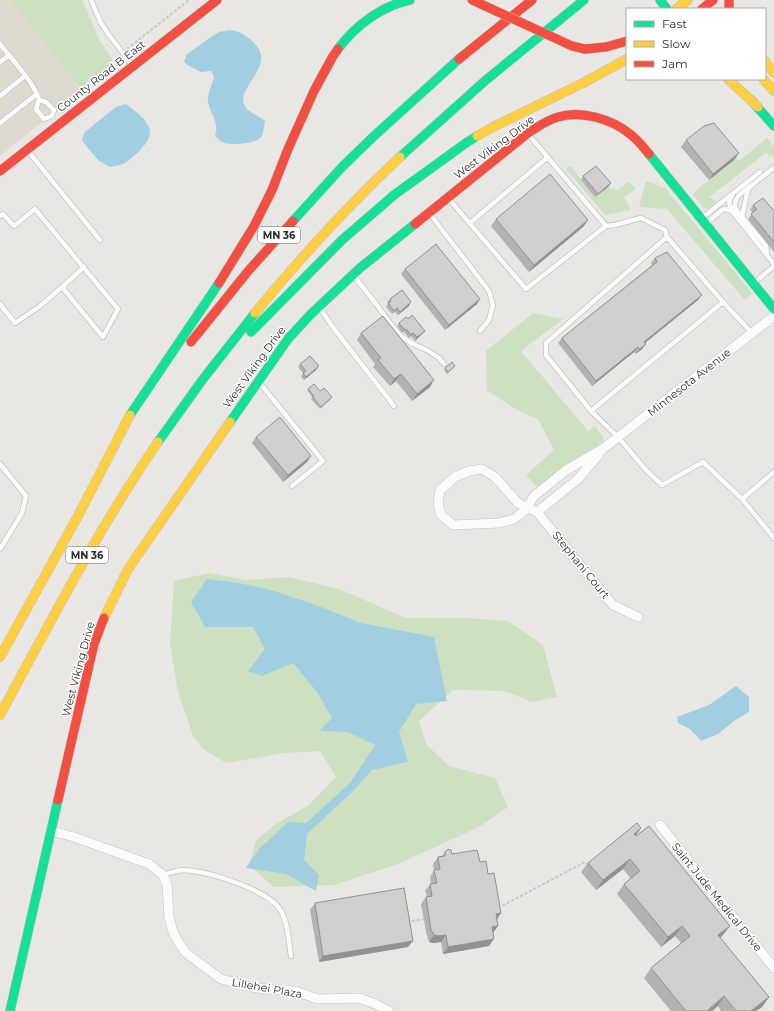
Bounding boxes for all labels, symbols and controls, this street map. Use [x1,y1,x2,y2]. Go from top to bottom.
legend [626,8,766,80]
text: Fast [662,16,687,31]
text: Slow [662,36,691,51]
street label: County Road B East [54,37,149,115]
text: Jam [661,56,688,71]
street label: West Viking Drive [451,112,537,182]
road number: MN 36 [258,227,300,243]
street label: West Viking Drive [220,323,289,411]
street label: Minnesota Avenue [644,345,734,419]
street label: Stephani Court [549,528,613,602]
road number: MN 36 [66,547,108,563]
street label: West Viking Drive [59,620,97,718]
street label: Saint Jude Medical Drive [669,840,765,954]
street label: Lillehei Plaza [231,975,303,1001]

